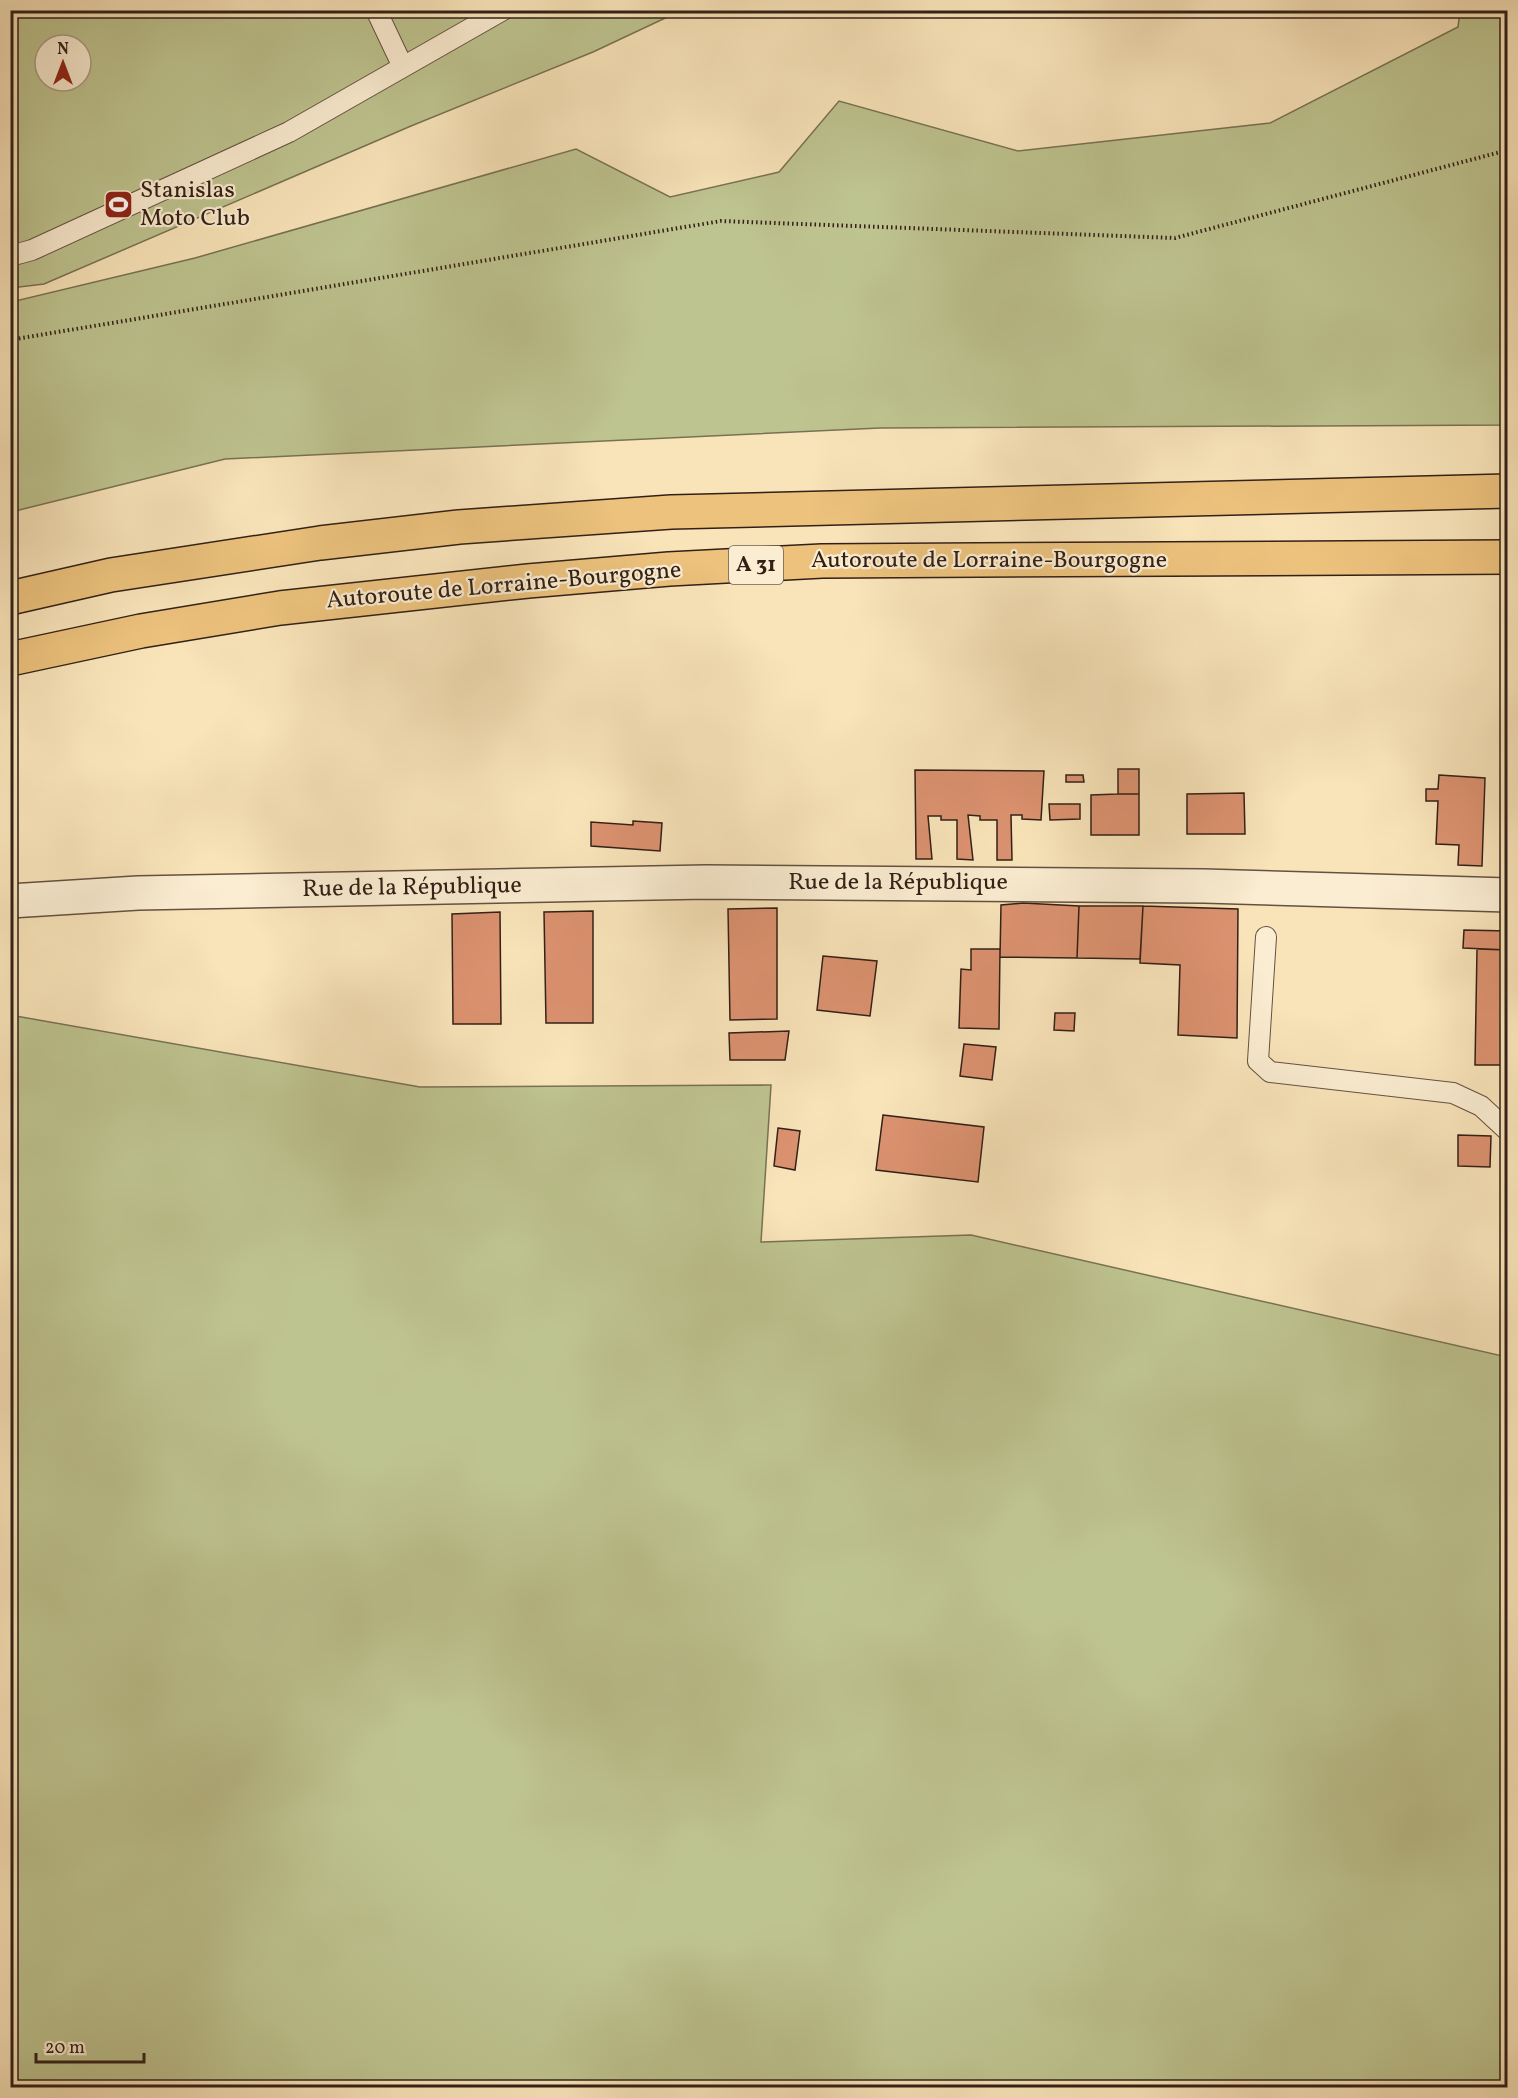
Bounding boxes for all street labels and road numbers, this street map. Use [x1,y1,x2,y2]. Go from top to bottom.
street label: Autoroute de Lorraine-Bourgogne [811,544,1167,578]
road number: A 31 [729,546,783,584]
street label: Autoroute de Lorraine-Bourgogne [325,554,683,618]
street label: Rue de la République [788,866,1008,900]
street label: Rue de la République [302,869,522,907]

